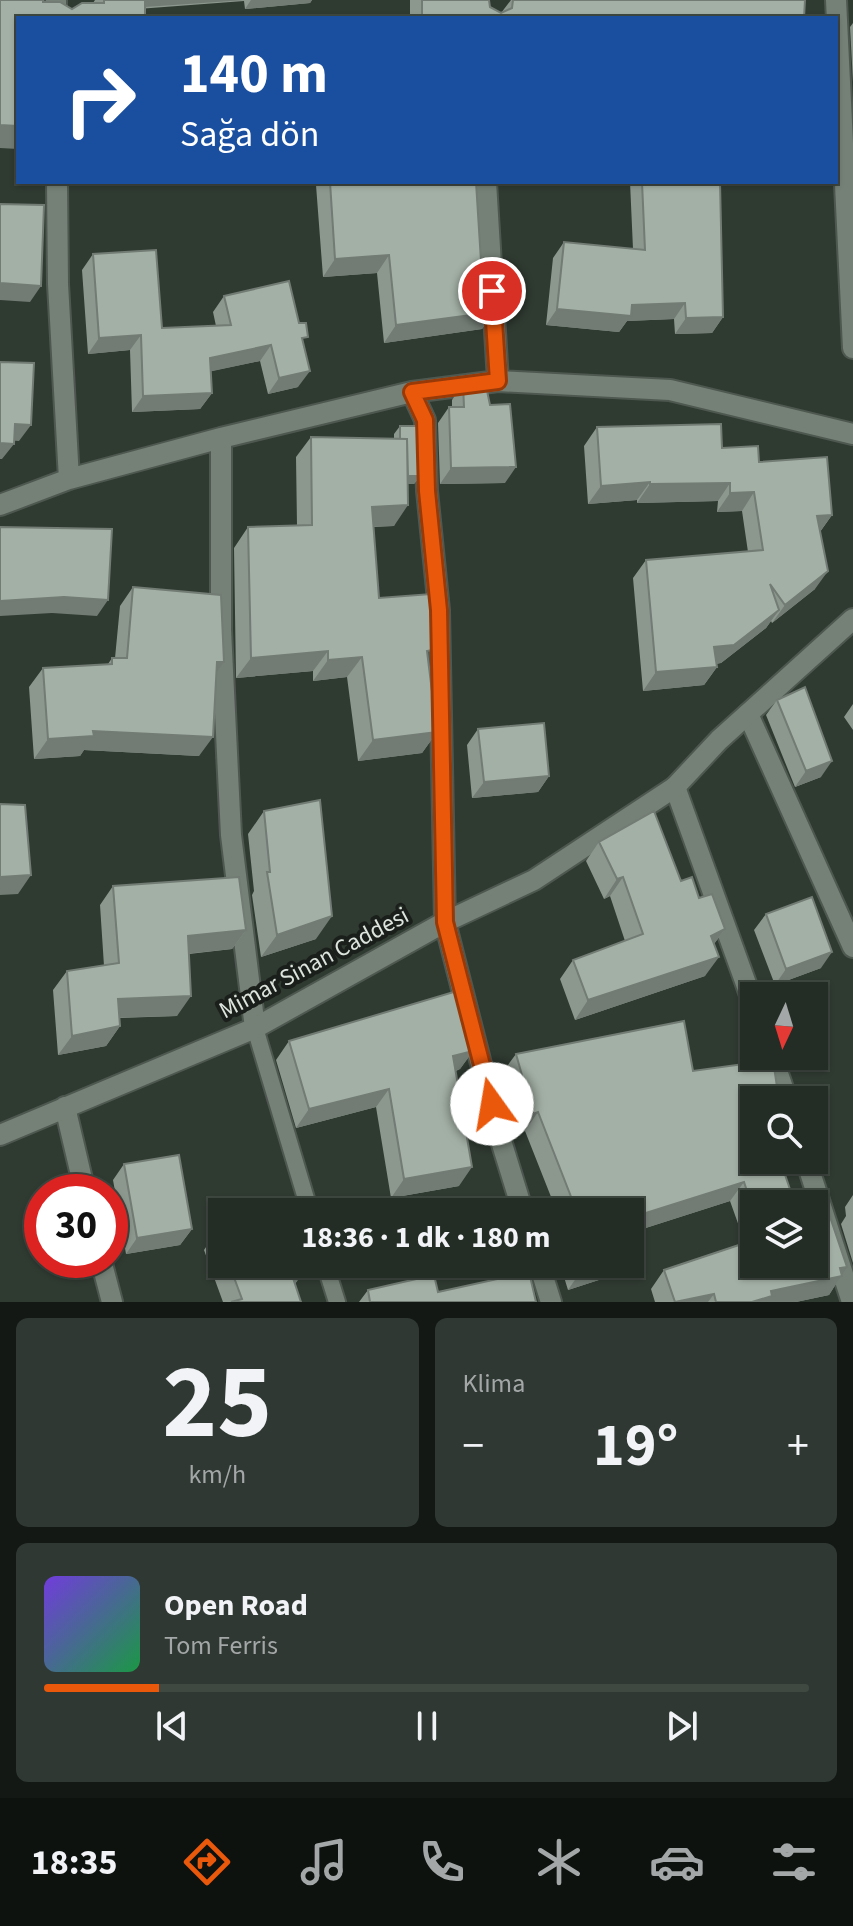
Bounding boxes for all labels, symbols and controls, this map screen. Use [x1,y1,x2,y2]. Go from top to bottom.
text: 140 m [180,35,328,114]
icon: right [48,48,152,152]
text: Sağa dön [180,109,319,160]
pin [458,257,526,325]
icon: arrive [470,269,514,313]
street label: Mimar Sinan Caddesi [213,898,415,1028]
north arrow [740,982,828,1070]
map controls [740,982,828,1278]
position arrow [450,1062,534,1146]
button: search [740,1086,828,1174]
speed limit sign: 30 [24,1174,128,1278]
button: layers [740,1190,828,1278]
text: 18:36 · 1 dk · 180 m [301,1216,551,1259]
text: 25 [162,1330,272,1478]
text: Klima [463,1365,525,1402]
text: 19° [593,1404,678,1489]
text: − [463,1415,484,1478]
text: + [787,1415,809,1478]
text: km/h [188,1456,246,1493]
text: Open Road [164,1584,308,1627]
text: Tom Ferris [164,1627,278,1664]
icon: previous [150,1704,194,1748]
icon: pause [405,1704,449,1748]
icon: next [660,1704,704,1748]
icon: directions [179,1834,235,1890]
icon: music [296,1834,352,1890]
icon: phone [414,1834,470,1890]
icon: climate [531,1834,587,1890]
icon: car [649,1834,705,1890]
icon: filters [766,1834,822,1890]
text: 18:35 [31,1837,118,1888]

